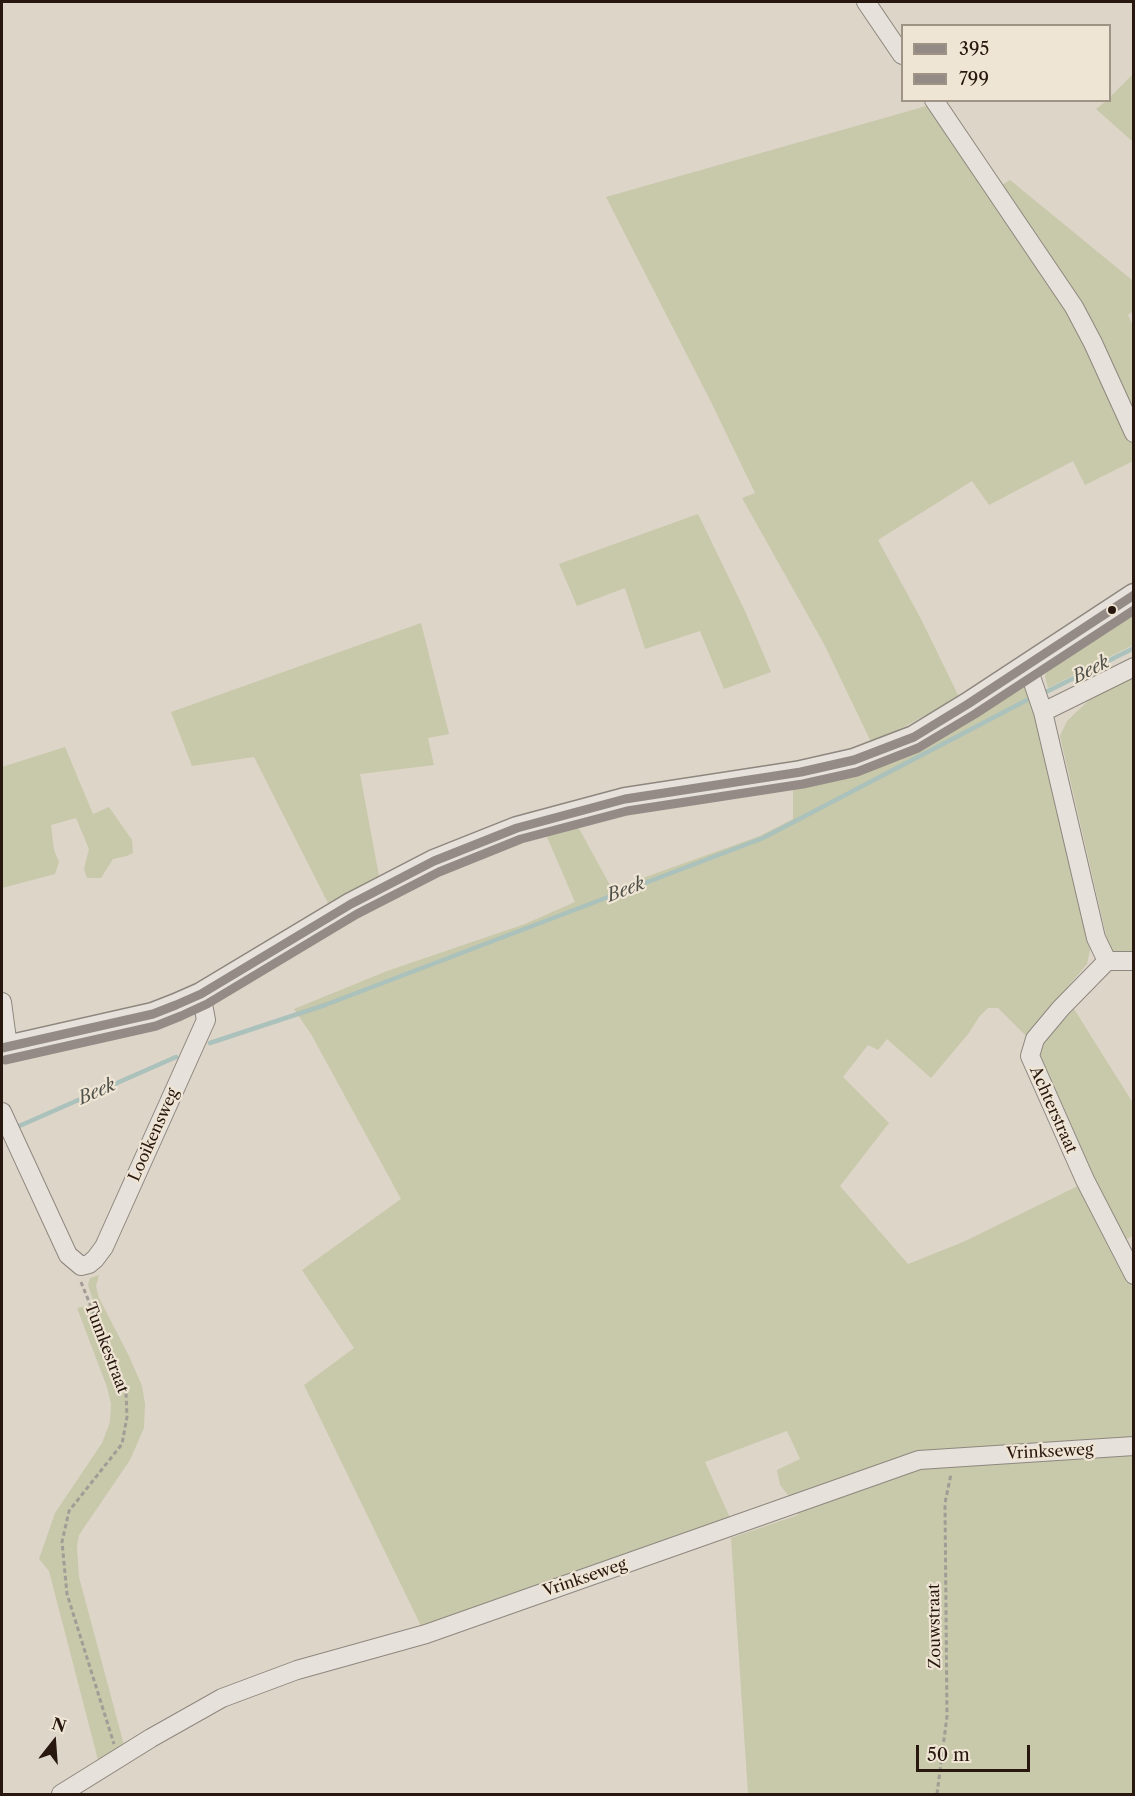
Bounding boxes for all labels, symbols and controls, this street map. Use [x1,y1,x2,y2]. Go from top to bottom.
legend [901,24,1111,102]
text: 395 [959,38,989,60]
text: 799 [959,68,989,90]
unlabelled marker [1106,604,1118,616]
water label: Beek [1069,652,1113,688]
water label: Beek [604,873,648,907]
street label: Achterstraat [1025,1064,1081,1156]
water label: Beek [75,1074,119,1110]
street label: Looikensweg [125,1086,183,1184]
street label: Tumkestraat [80,1300,132,1396]
street label: Vrinkseweg [1006,1440,1094,1464]
street label: Vrinkseweg [541,1555,629,1601]
street label: Zouwstraat [925,1583,945,1669]
north arrow [24,1712,84,1772]
text: N [50,1713,69,1736]
scale bar [919,1733,1033,1771]
text: 50 m [927,1744,970,1766]

